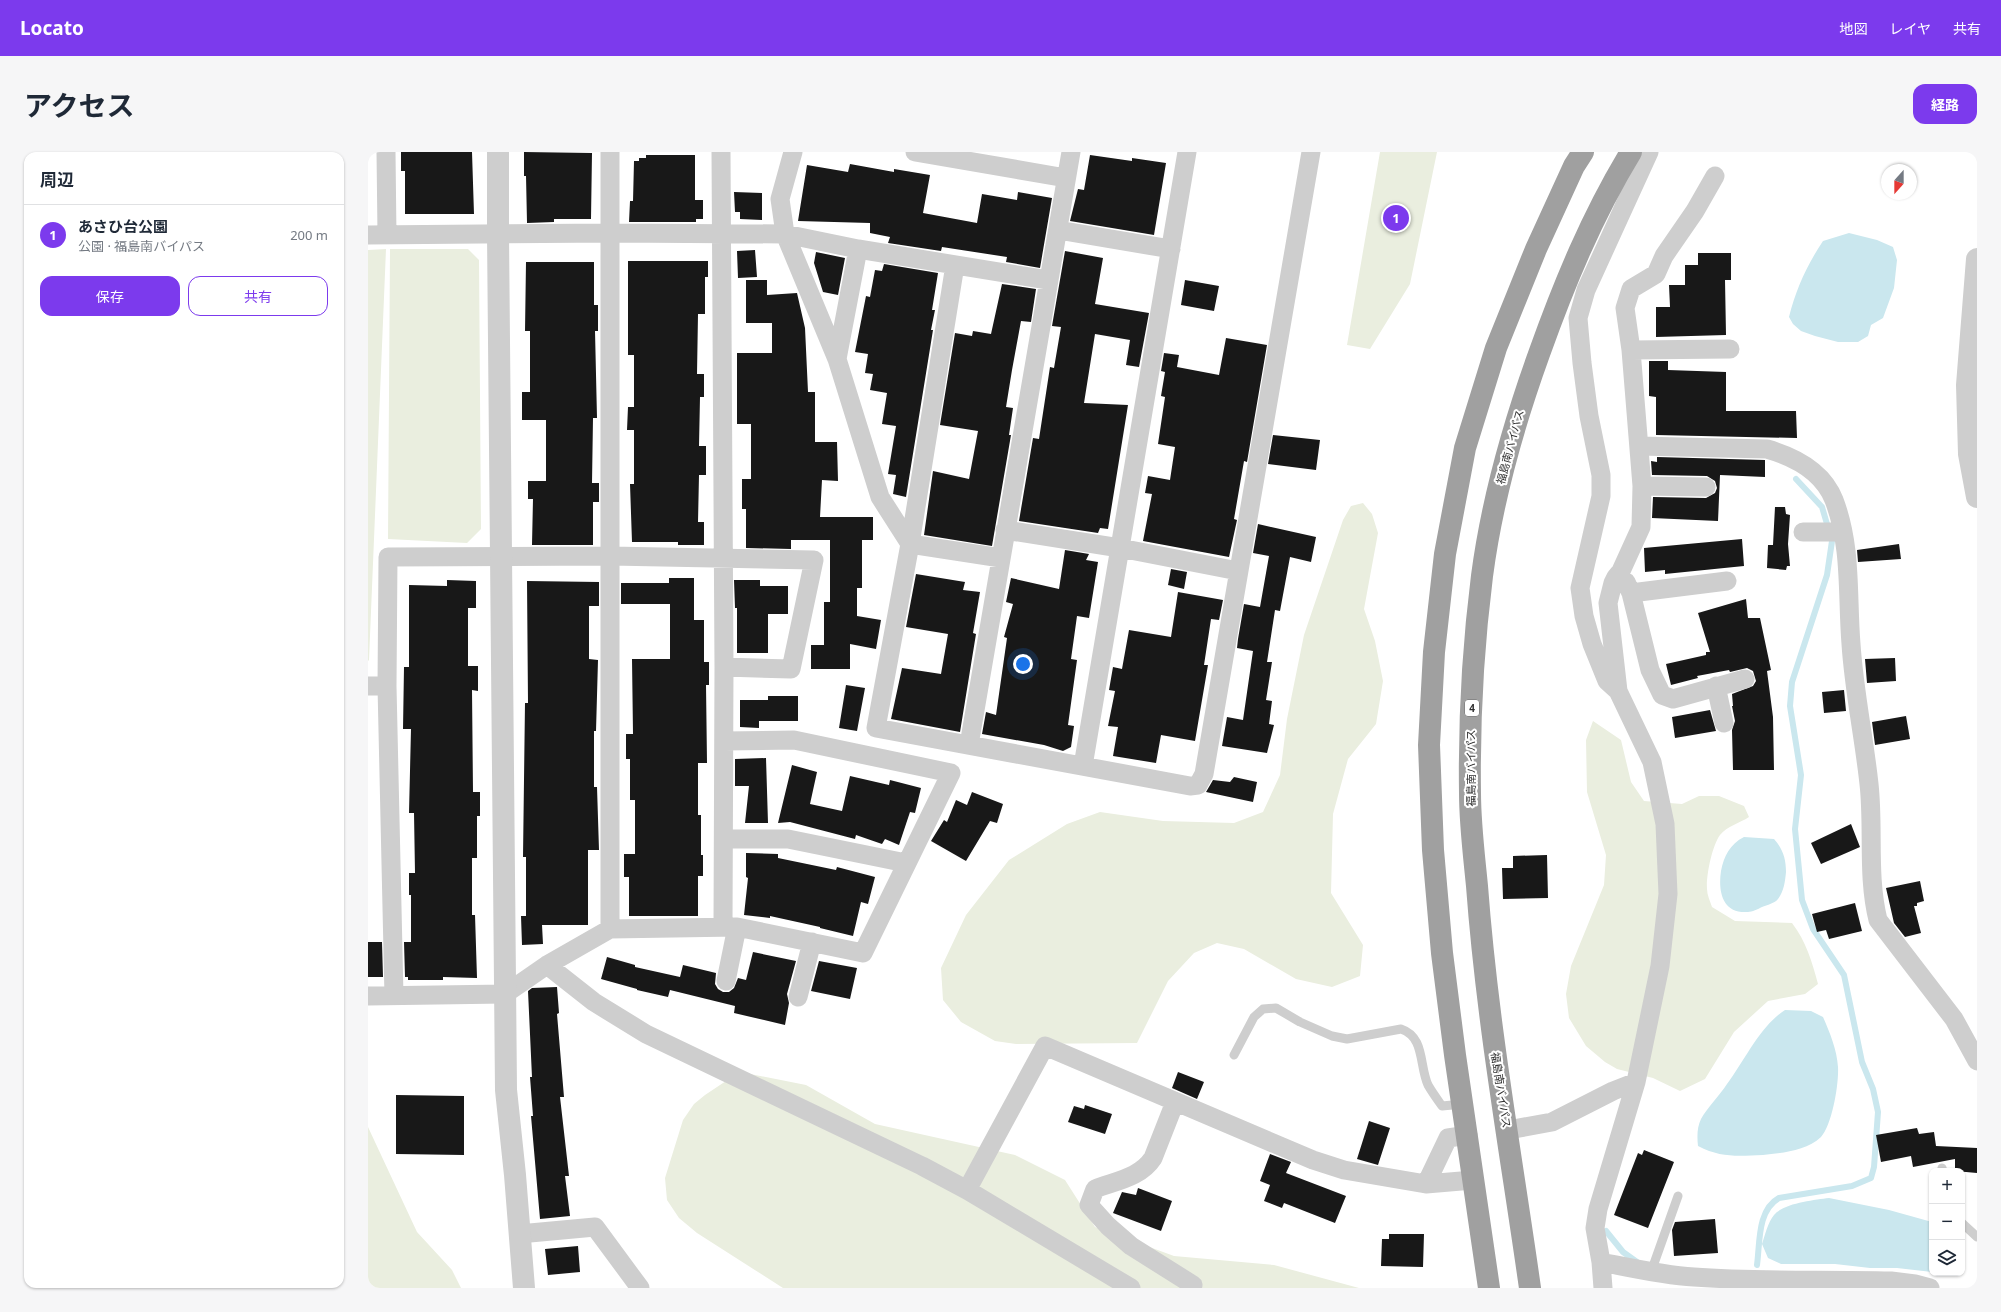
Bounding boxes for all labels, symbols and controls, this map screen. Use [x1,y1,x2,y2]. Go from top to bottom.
text: Locato [20,15,84,41]
text: 地図 [1839,19,1867,38]
text: レイヤ [1889,19,1931,38]
text: 共有 [1953,19,1981,38]
button: 経路 [1913,84,1977,124]
text: アクセス [24,86,135,124]
north arrow [1881,164,1917,200]
text: 周辺 [40,168,74,191]
pin: 1 [1383,203,1409,233]
text: あさひ台公園 [78,216,168,236]
text: 1 [49,226,57,244]
text: 200 m [290,226,328,244]
text: 公園 · 福島南バイパス [78,237,205,255]
button: 保存 [40,276,180,316]
button: 共有 [188,276,328,316]
street label: 福島南バイパス [1492,408,1527,486]
your location [1013,654,1033,674]
road number: 4 [1465,700,1479,716]
street label: 福島南バイパス [1463,730,1478,806]
street label: 福島南バイパス [1488,1051,1515,1129]
map controls [1929,1168,1965,1276]
button: + [1929,1168,1965,1204]
button: − [1929,1204,1965,1240]
button: layers [1929,1240,1965,1276]

